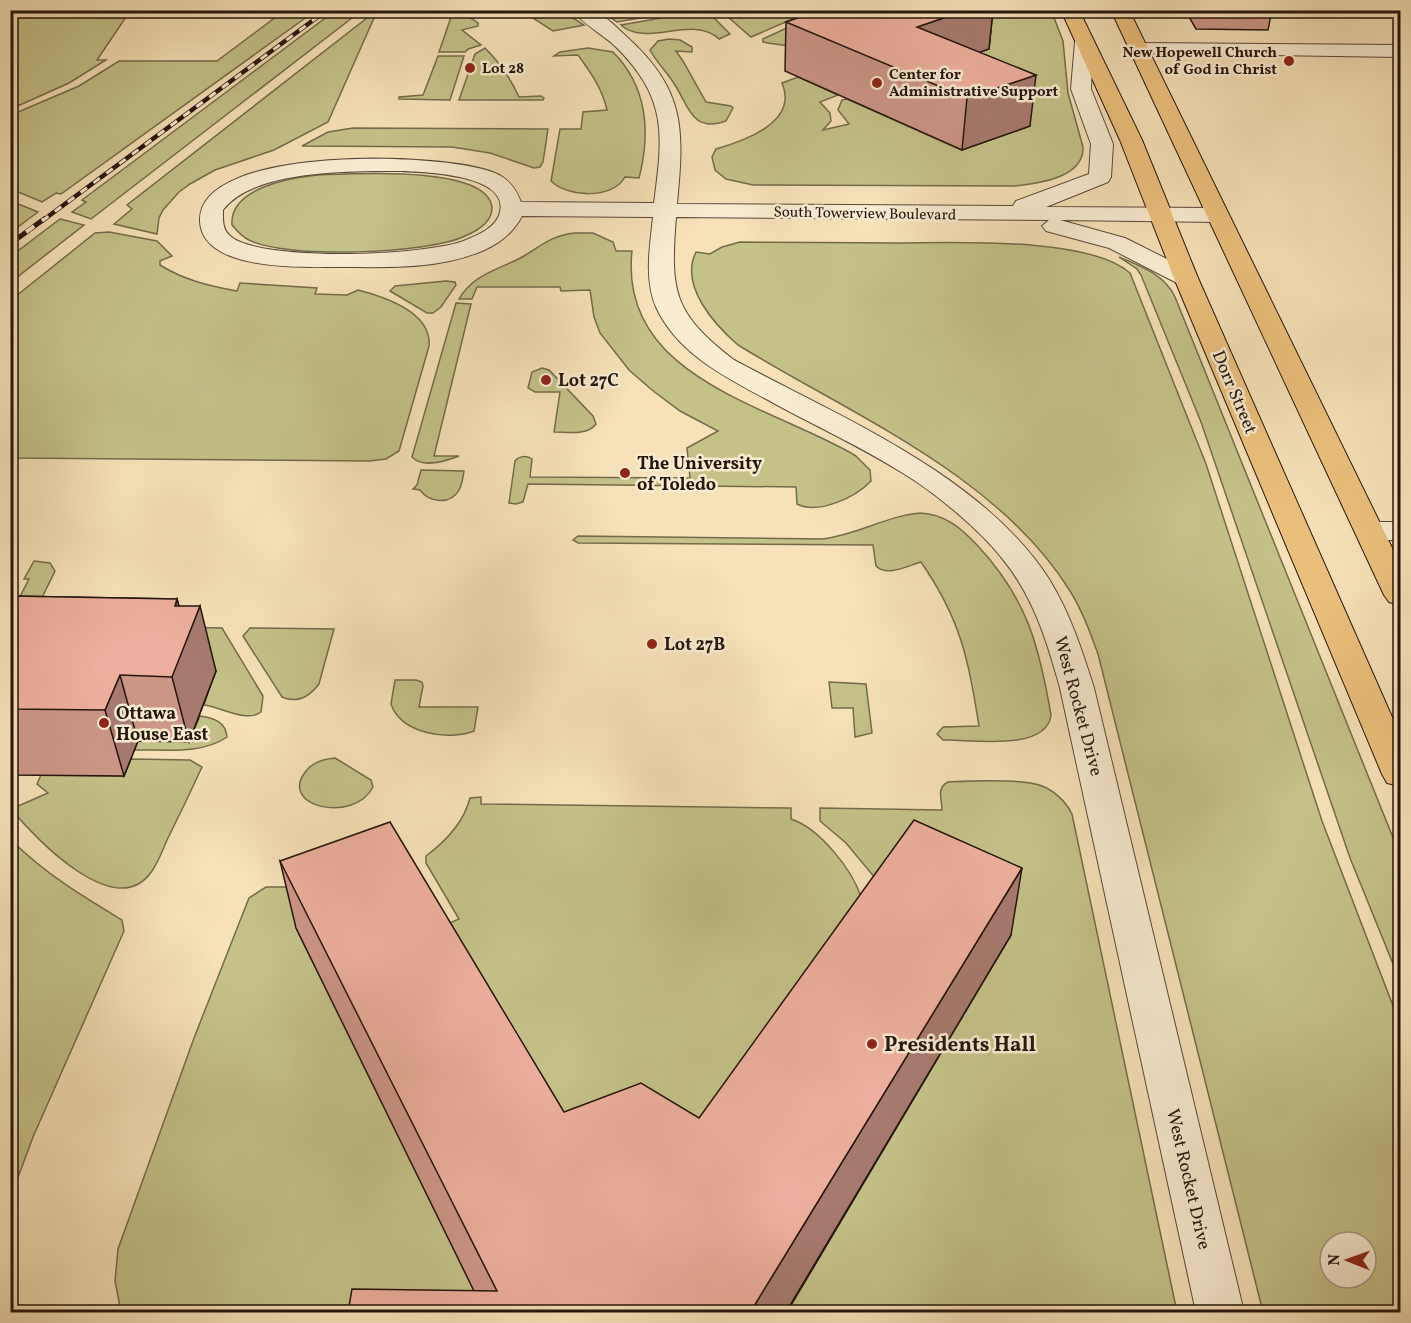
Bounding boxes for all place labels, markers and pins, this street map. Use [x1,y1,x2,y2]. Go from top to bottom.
place label: New Hopewell Church of God in Christ [1122,43,1277,81]
marker: New Hopewell Church of God in Christ [1282,54,1296,68]
place label: Lot 28 [482,59,524,80]
marker: Lot 28 [463,61,477,75]
place label: Center for Administrative Support [889,65,1059,103]
marker: Center for Administrative Support [870,76,884,90]
place label: Lot 27C [558,369,619,394]
marker: Lot 27C [539,373,553,387]
place label: The University of Toledo [637,452,762,498]
marker: The University of Toledo [618,466,632,480]
place label: Lot 27B [664,633,725,658]
marker: Lot 27B [645,637,659,651]
place label: Ottawa House East [116,702,209,748]
marker: Ottawa House East [97,716,111,730]
place label: Presidents Hall [884,1031,1036,1060]
marker: Presidents Hall [865,1037,879,1051]

